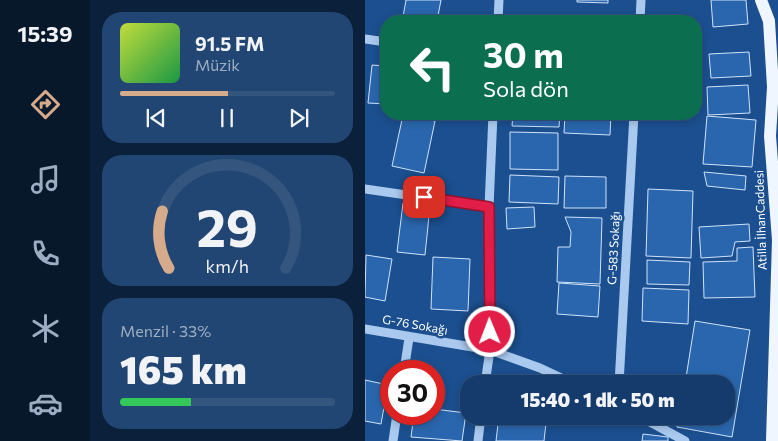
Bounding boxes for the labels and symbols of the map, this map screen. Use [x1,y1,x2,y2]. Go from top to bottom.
street label: Atilla İlhanCaddesi [751,170,769,270]
pin [403,176,445,218]
street label: G-583 Sokağı [604,211,622,285]
position arrow [463,305,515,357]
street label: G-76 Sokağı [381,311,449,337]
speed limit sign: 30 [380,360,445,425]

